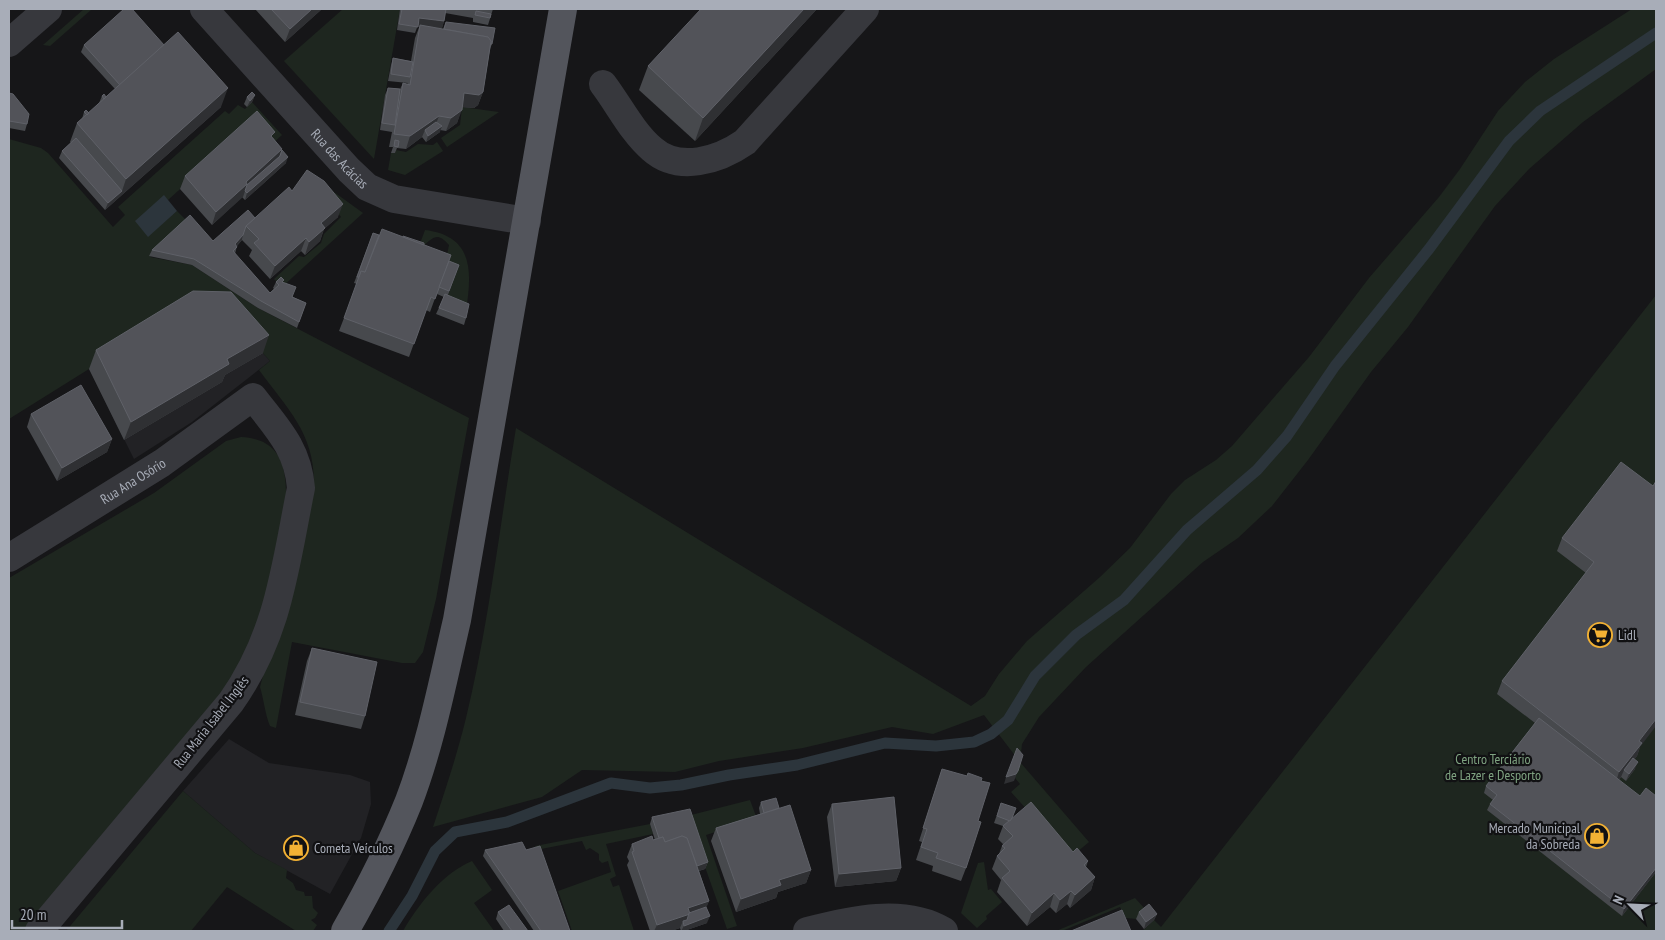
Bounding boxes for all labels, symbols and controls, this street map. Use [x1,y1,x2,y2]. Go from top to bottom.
street label: Rua das Acácias [307,125,372,193]
street label: Rua Ana Osório [97,454,169,508]
supermarket icon: Lidl [1587,622,1613,648]
place label: Lidl [1618,626,1637,644]
street label: Rua Maria Isabel Inglês [169,672,253,772]
park label: Centro Terciário de Lazer e Desporto [1445,750,1541,784]
place label: Mercado Municipal da Sobreda [1489,819,1581,853]
shop icon: Mercado Municipal da Sobreda [1584,823,1610,849]
shop icon: Cometa Veículos [283,835,309,861]
place label: Cometa Veículos [314,839,393,857]
north arrow [1605,880,1655,930]
text: N [1608,893,1628,907]
scale bar [12,898,122,930]
text: 20 m [20,905,46,924]

